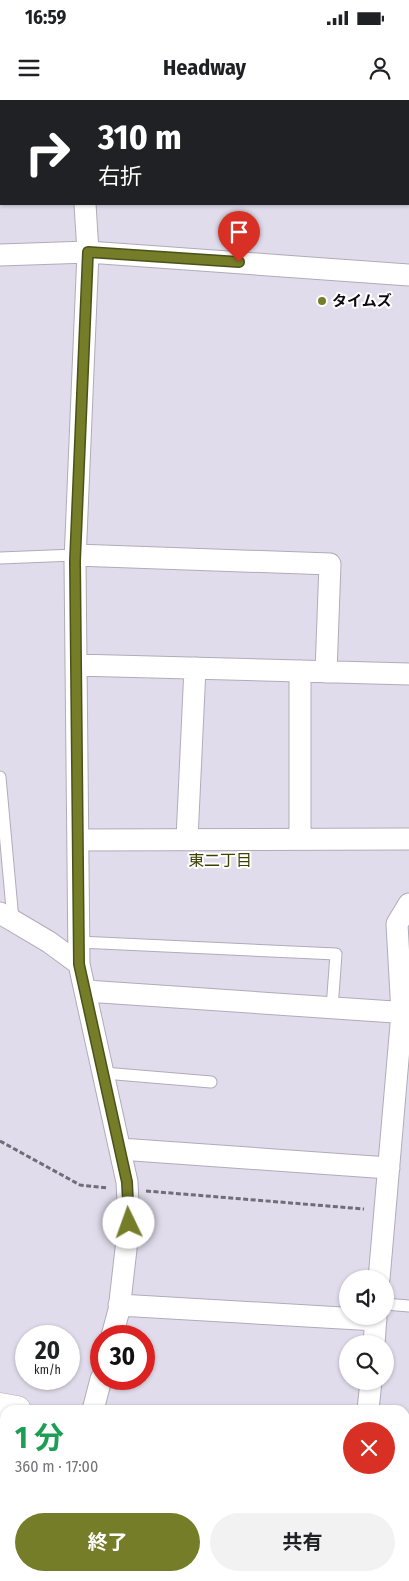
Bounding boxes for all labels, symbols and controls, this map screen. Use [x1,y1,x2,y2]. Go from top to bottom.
text: 16:59 [25,6,66,29]
icon: menu [15,54,43,82]
text: Headway [163,54,246,81]
icon: person [366,54,394,82]
text: 310 m [98,116,182,158]
icon: right [15,120,80,185]
text: 右折 [98,163,142,190]
pin [218,211,260,262]
icon: arrive [225,218,253,246]
place label: タイムズ [332,292,392,310]
marker: タイムズ [316,295,328,307]
district label: 東二丁目 [188,851,252,870]
position arrow [102,1196,154,1248]
map controls [339,1270,394,1390]
button: sound [339,1270,394,1325]
speed limit sign: 30 [90,1325,155,1390]
button: search [339,1335,394,1390]
text: 20 [35,1336,60,1366]
text: km/h [34,1363,61,1377]
text: 1 分 [15,1420,64,1456]
button: close [343,1422,395,1474]
text: 360 m · 17:00 [15,1457,98,1476]
button: 終了 [15,1513,200,1571]
button: 共有 [210,1513,395,1571]

